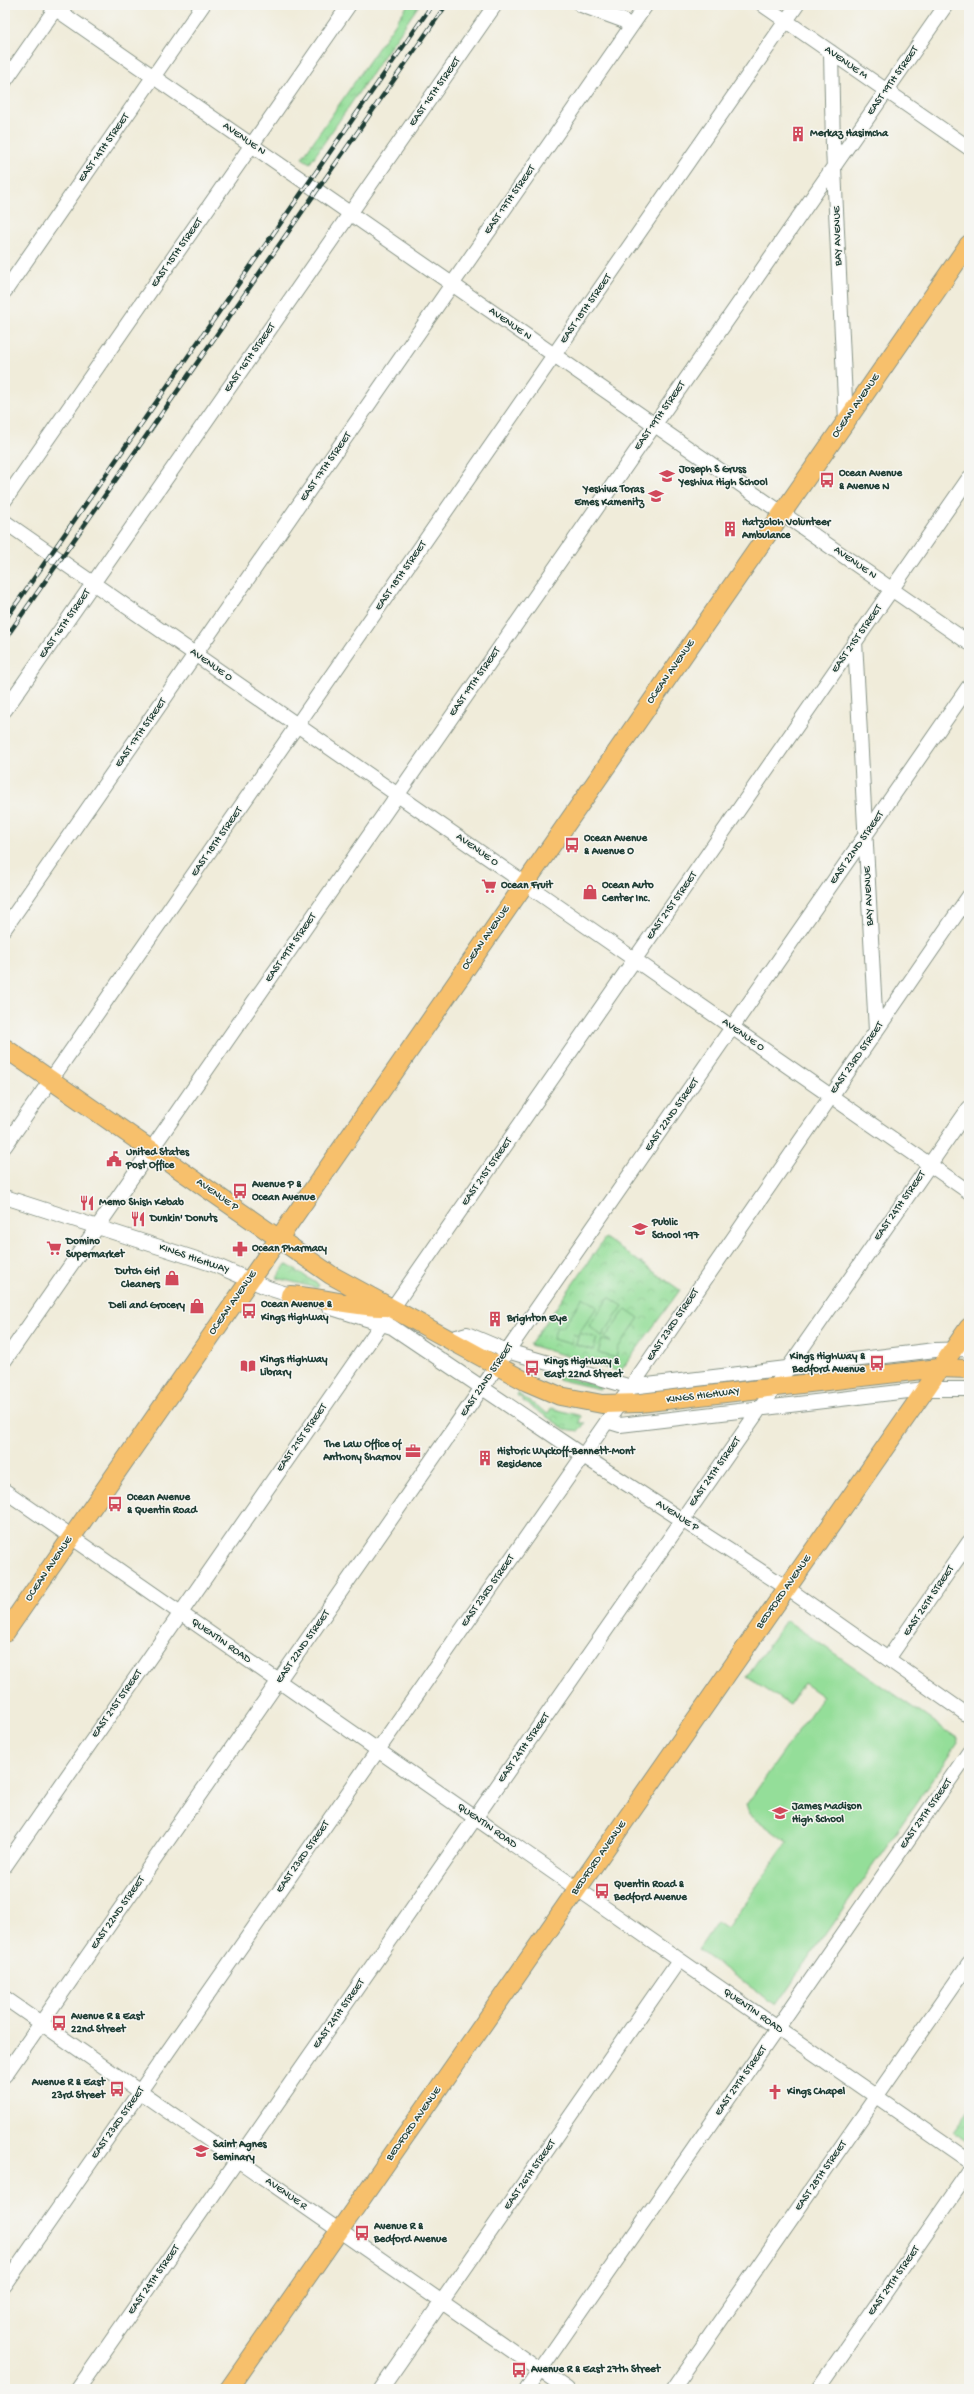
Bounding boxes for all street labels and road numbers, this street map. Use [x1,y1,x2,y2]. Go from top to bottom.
street label: AVENUE M [822,44,870,82]
street label: EAST 19TH STREET [865,44,922,118]
street label: EAST 16TH STREET [407,55,464,129]
street label: EAST 14TH STREET [76,111,133,185]
street label: AVENUE N [220,120,268,158]
street label: EAST 17TH STREET [482,163,539,237]
street label: BAY AVENUE [831,205,845,267]
street label: EAST 15TH STREET [149,215,206,290]
street label: EAST 18TH STREET [558,271,615,346]
street label: AVENUE N [486,305,534,343]
street label: EAST 16TH STREET [222,321,279,395]
street label: OCEAN AVENUE [829,371,883,440]
street label: EAST 19TH STREET [632,379,689,453]
street label: EAST 17TH STREET [298,430,355,504]
street label: EAST 18TH STREET [373,538,430,613]
street label: AVENUE N [831,544,879,582]
street label: EAST 16TH STREET [37,587,94,661]
street label: EAST 21ST STREET [829,602,885,675]
street label: OCEAN AVENUE [644,637,698,706]
street label: EAST 19TH STREET [447,645,504,719]
street label: AVENUE O [187,646,235,684]
street label: EAST 17TH STREET [113,696,170,770]
street label: EAST 18TH STREET [189,804,246,879]
street label: EAST 22ND STREET [827,809,887,887]
street label: AVENUE O [453,831,501,869]
street label: BAY AVENUE [861,865,877,927]
street label: EAST 21ST STREET [644,869,700,942]
street label: OCEAN AVENUE [459,903,513,972]
street label: EAST 19TH STREET [263,911,320,985]
street label: AVENUE O [719,1016,767,1054]
street label: EAST 23RD STREET [828,1019,887,1096]
street label: EAST 22ND STREET [642,1076,702,1154]
street label: EAST 21ST STREET [459,1135,515,1208]
street label: EAST 24TH STREET [872,1168,929,1243]
street label: AVENUE P [194,1176,241,1214]
street label: KINGS HIGHWAY [157,1241,231,1277]
street label: OCEAN AVENUE [206,1268,260,1337]
street label: EAST 23RD STREET [644,1286,702,1364]
street label: EAST 22ND STREET [458,1340,516,1419]
street label: KINGS HIGHWAY [666,1386,740,1406]
street label: EAST 21ST STREET [274,1401,330,1474]
street label: EAST 24TH STREET [687,1434,744,1509]
street label: AVENUE P [653,1498,701,1535]
street label: OCEAN AVENUE [23,1533,76,1604]
street label: EAST 23RD STREET [459,1552,518,1629]
street label: BEDFORD AVENUE [753,1552,815,1632]
street label: EAST 26TH STREET [901,1563,957,1639]
street label: EAST 22ND STREET [273,1608,333,1686]
street label: QUENTIN ROAD [189,1616,254,1667]
street label: EAST 21ST STREET [89,1667,145,1740]
street label: EAST 24TH STREET [496,1710,553,1785]
street label: EAST 27TH STREET [897,1776,955,1851]
street label: QUENTIN ROAD [455,1801,520,1852]
street label: EAST 23RD STREET [274,1818,333,1895]
street label: BEDFORD AVENUE [568,1818,630,1898]
street label: EAST 22ND STREET [88,1874,148,1952]
street label: EAST 24TH STREET [311,1976,368,2051]
street label: QUENTIN ROAD [721,1986,786,2037]
street label: EAST 27TH STREET [712,2043,770,2118]
street label: EAST 23RD STREET [89,2084,148,2161]
street label: BEDFORD AVENUE [383,2084,445,2164]
street label: EAST 26TH STREET [501,2137,559,2212]
street label: EAST 28TH STREET [792,2138,850,2213]
street label: AVENUE R [263,2175,310,2213]
street label: EAST 24TH STREET [126,2242,183,2317]
street label: EAST 29TH STREET [865,2243,923,2318]

